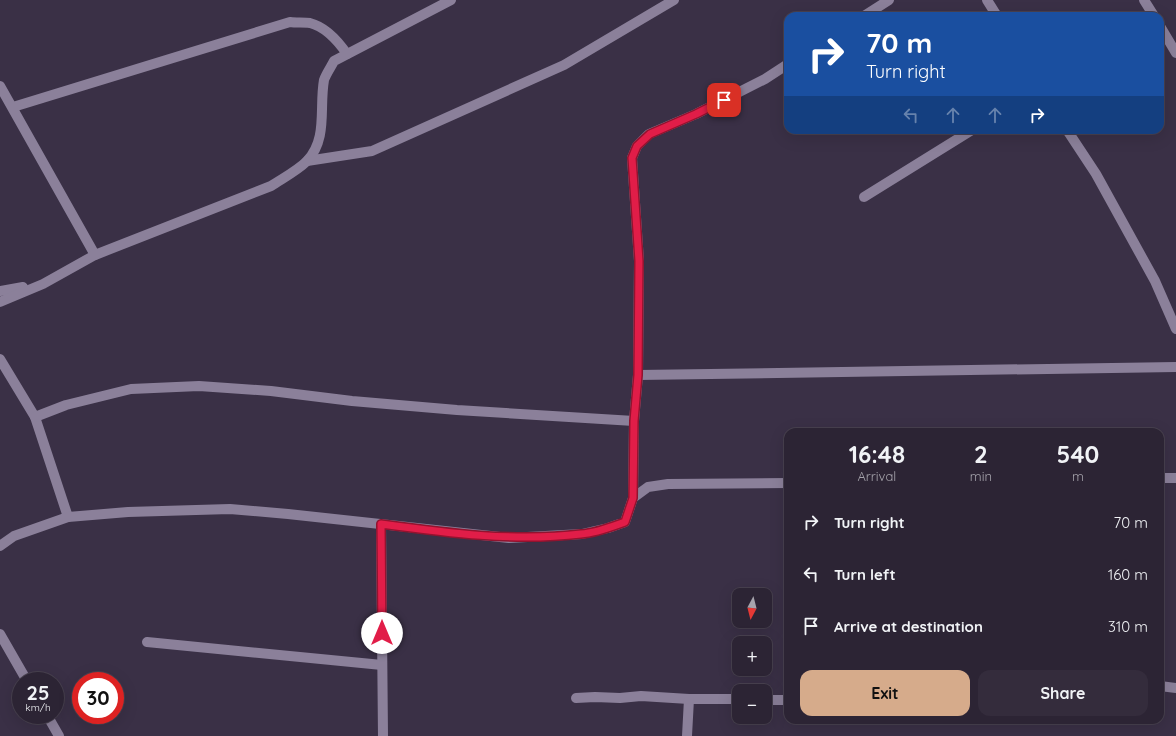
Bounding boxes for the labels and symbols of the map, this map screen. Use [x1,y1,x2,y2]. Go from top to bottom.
pin [707,83,741,117]
north arrow [732,588,772,628]
position arrow [361,612,403,654]
speed limit sign: 30 [72,672,124,724]

